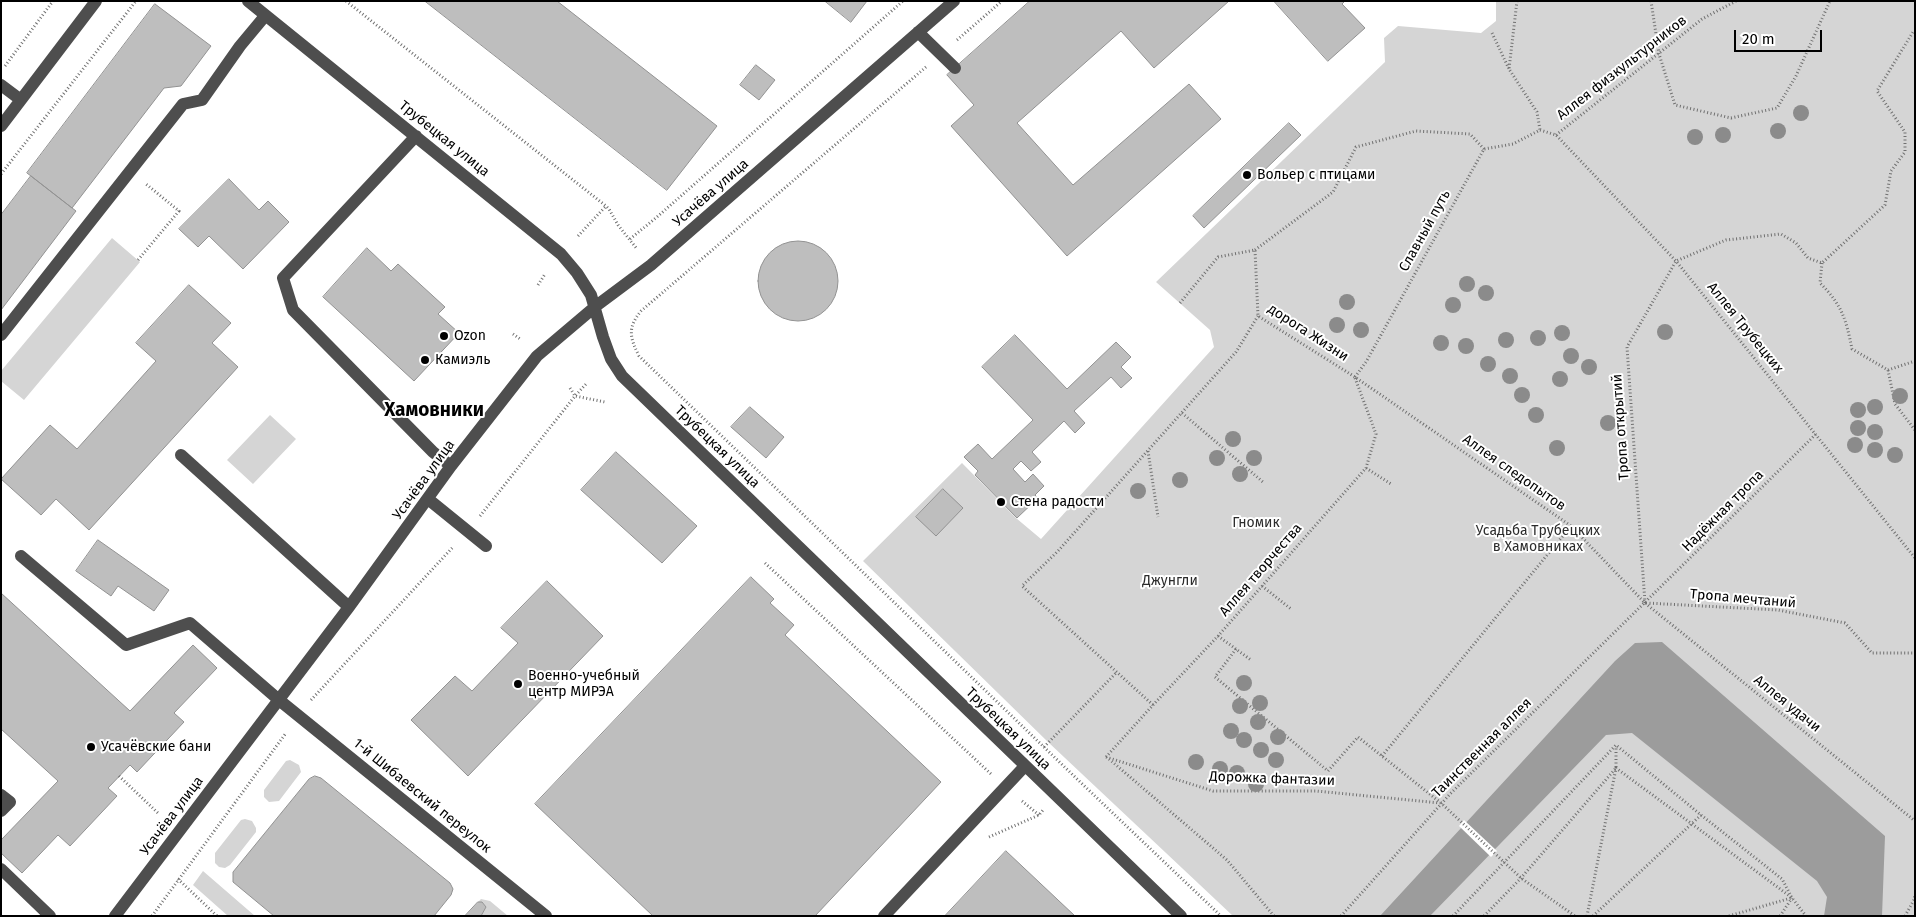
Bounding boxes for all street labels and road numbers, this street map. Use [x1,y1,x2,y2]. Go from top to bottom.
street label: Аллея физкультурников [1554,12,1690,124]
street label: Трубецкая улица [395,97,493,181]
street label: Усачёва улица [670,156,752,230]
street label: Славный путь [1396,187,1454,275]
street label: Аллея Трубецких [1703,279,1787,377]
street label: дорога Жизни [1265,301,1351,365]
street label: Тропа открытий [1609,373,1633,481]
street label: Трубецкая улица [671,402,763,492]
street label: Аллея следопытов [1459,431,1569,515]
street label: Усачёва улица [389,437,459,523]
street label: Надёжная тропа [1679,467,1767,555]
street label: Аллея творчества [1216,520,1306,620]
street label: Тропа мечтаний [1689,586,1797,612]
street label: Аллея удачи [1750,672,1824,736]
street label: Трубецкая улица [962,684,1054,774]
street label: Таинственная аллея [1429,695,1535,801]
street label: 1-й Шибаевский переулок [350,735,494,857]
street label: Дорожка фантазии [1209,768,1335,790]
street label: Усачёва улица [137,773,207,859]

